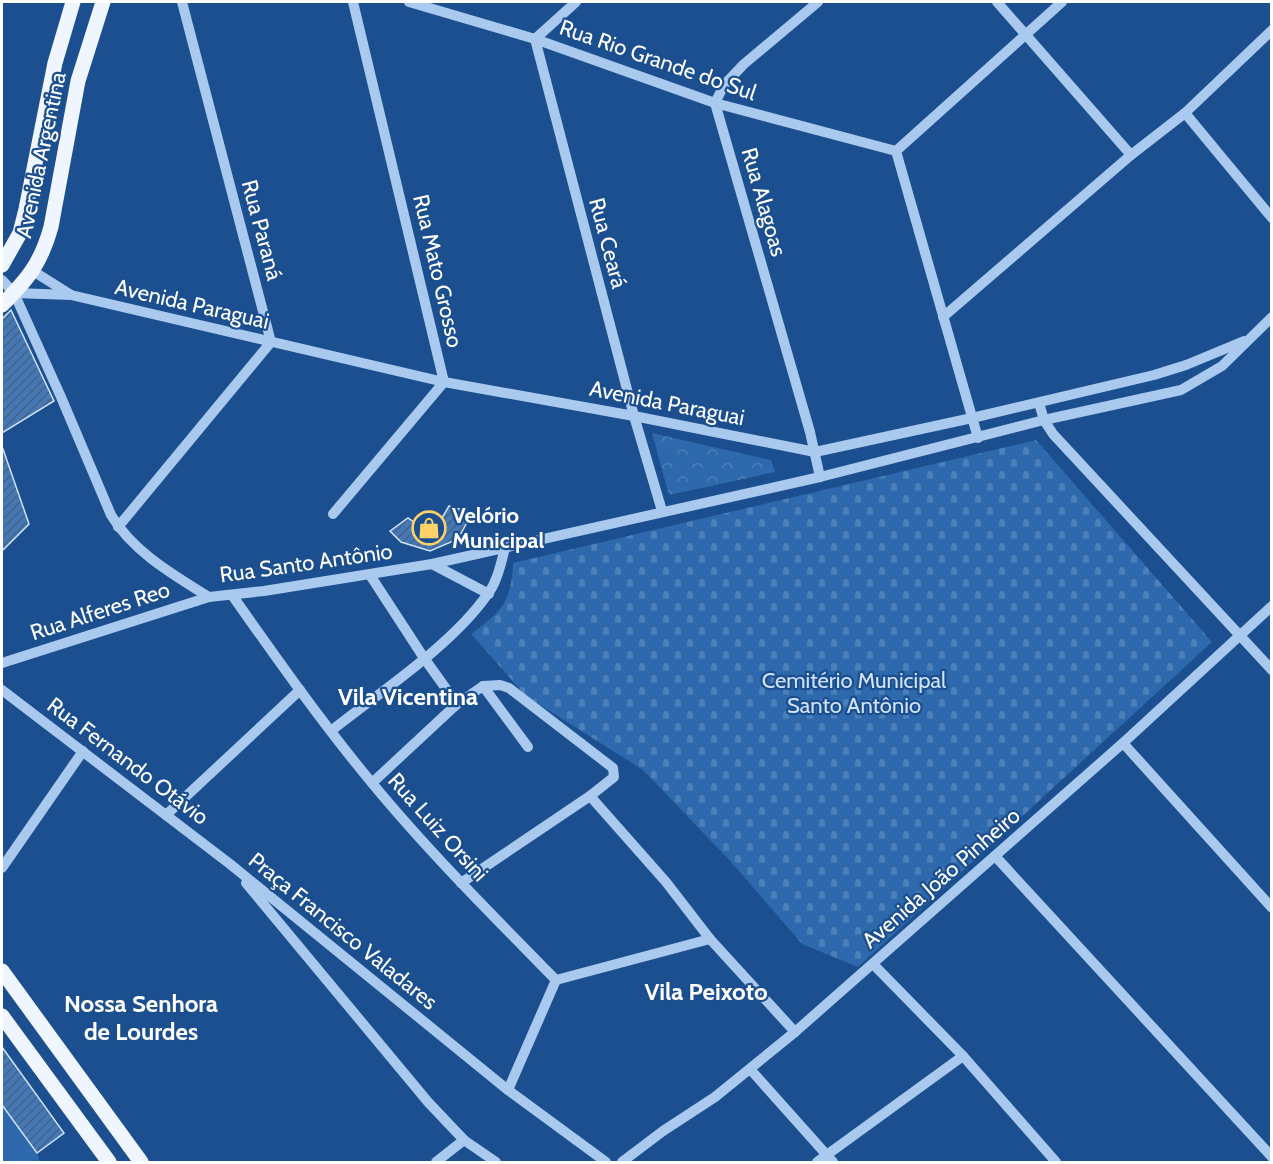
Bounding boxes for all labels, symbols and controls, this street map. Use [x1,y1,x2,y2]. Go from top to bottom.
street label: Rua Rio Grande do Sul [556,14,761,107]
street label: Avenida Argentina [10,69,72,240]
street label: Rua Alagoas [736,144,792,260]
street label: Rua Paraná [236,177,288,284]
street label: Rua Mato Grosso [407,192,469,350]
street label: Rua Ceará [583,195,633,292]
street label: Avenida Paraguai [112,273,272,335]
street label: Avenida Paraguai [587,375,747,431]
place label: Velório Municipal [452,502,544,554]
shop icon: Velório Municipal [411,510,447,546]
street label: Rua Santo Antônio [218,538,394,588]
street label: Rua Alferes Reo [27,576,173,646]
park label: Cemitério Municipal Santo Antônio [762,667,947,719]
district label: Vila Vicentina [338,682,478,711]
street label: Rua Fernando Otávio [42,691,214,831]
street label: Rua Luiz Orsini [382,767,494,887]
street label: Avenida João Pinheiro [857,802,1025,954]
street label: Praça Francisco Valadares [243,847,443,1015]
district label: Vila Peixoto [644,977,768,1006]
district label: Nossa Senhora de Lourdes [64,989,218,1046]

